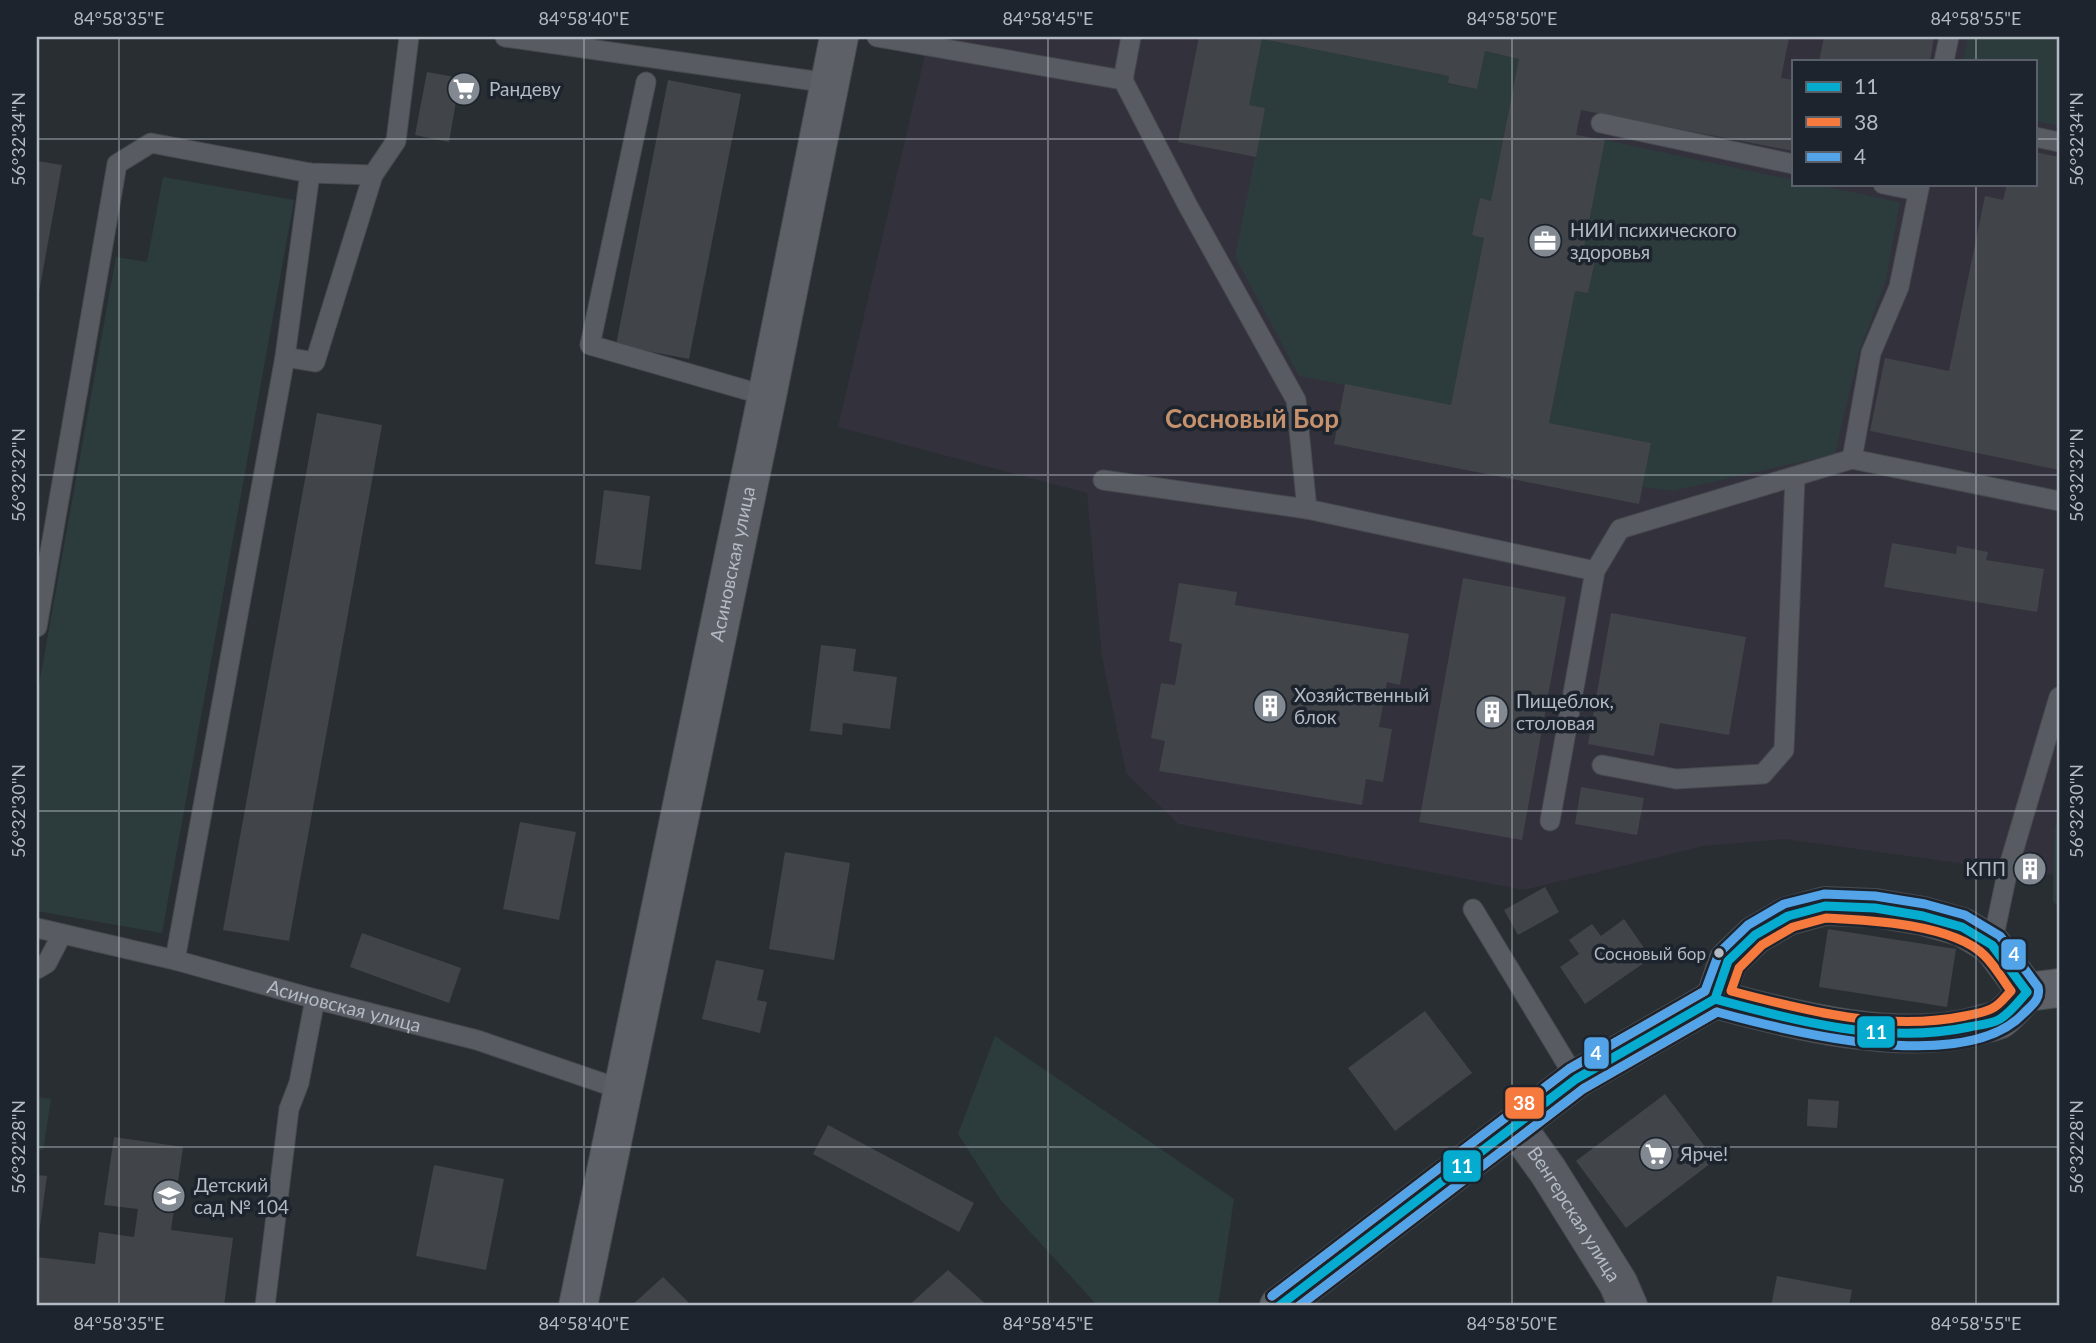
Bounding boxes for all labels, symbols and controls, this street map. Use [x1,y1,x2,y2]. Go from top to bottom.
text: 84°58'35"E [74,7,164,29]
text: 84°58'40"E [539,7,629,29]
text: 84°58'45"E [1003,7,1093,29]
text: 84°58'50"E [1467,7,1557,29]
text: 84°58'55"E [1931,7,2021,29]
legend [1792,60,2036,186]
supermarket icon: Рандеву [445,70,483,108]
text: 11 [1854,73,1878,98]
place label: Рандеву [489,77,561,100]
text: 56°32'34"N [7,92,29,186]
text: 56°32'34"N [2065,92,2087,186]
text: 38 [1854,109,1878,134]
text: 4 [1854,143,1866,168]
place label: НИИ психического здоровья [1570,218,1737,263]
office icon: НИИ психического здоровья [1526,222,1564,260]
district label: Сосновый Бор [1165,402,1339,434]
text: 56°32'32"N [7,428,29,522]
text: 56°32'32"N [2065,428,2087,522]
street label: Асиновская улица [704,484,759,643]
place label: Хозяйственный блок [1294,683,1429,728]
building icon: Хозяйственный блок [1251,687,1289,725]
place label: Пищеблок, столовая [1516,689,1614,734]
building icon: Пищеблок, столовая [1473,693,1511,731]
text: 56°32'30"N [7,764,29,858]
text: 56°32'30"N [2065,764,2087,858]
building icon: КПП [2011,850,2049,888]
place label: КПП [1965,857,2006,880]
line badge: 4 [2000,938,2027,971]
text: 4 [2008,942,2020,965]
place label: Сосновый бор [1594,943,1706,964]
marker: Сосновый бор [1712,946,1726,960]
street label: Асиновская улица [265,974,424,1036]
line badge: 11 [1856,1015,1896,1049]
text: 11 [1865,1020,1887,1043]
line badge: 4 [1583,1036,1610,1070]
text: 4 [1590,1041,1602,1064]
line badge: 38 [1504,1086,1545,1120]
text: 38 [1513,1091,1535,1114]
text: 56°32'28"N [7,1100,29,1194]
text: 56°32'28"N [2065,1100,2087,1194]
supermarket icon: Ярче! [1637,1135,1675,1173]
street label: Венгерская улица [1523,1142,1626,1286]
place label: Ярче! [1679,1142,1728,1165]
line badge: 11 [1442,1149,1482,1183]
text: 11 [1451,1154,1473,1177]
place label: Детский сад № 104 [194,1173,289,1218]
school or university icon: Детский сад № 104 [150,1177,188,1215]
text: 84°58'35"E [74,1312,164,1334]
text: 84°58'40"E [539,1312,629,1334]
text: 84°58'45"E [1003,1312,1093,1334]
text: 84°58'50"E [1467,1312,1557,1334]
text: 84°58'55"E [1931,1312,2021,1334]

